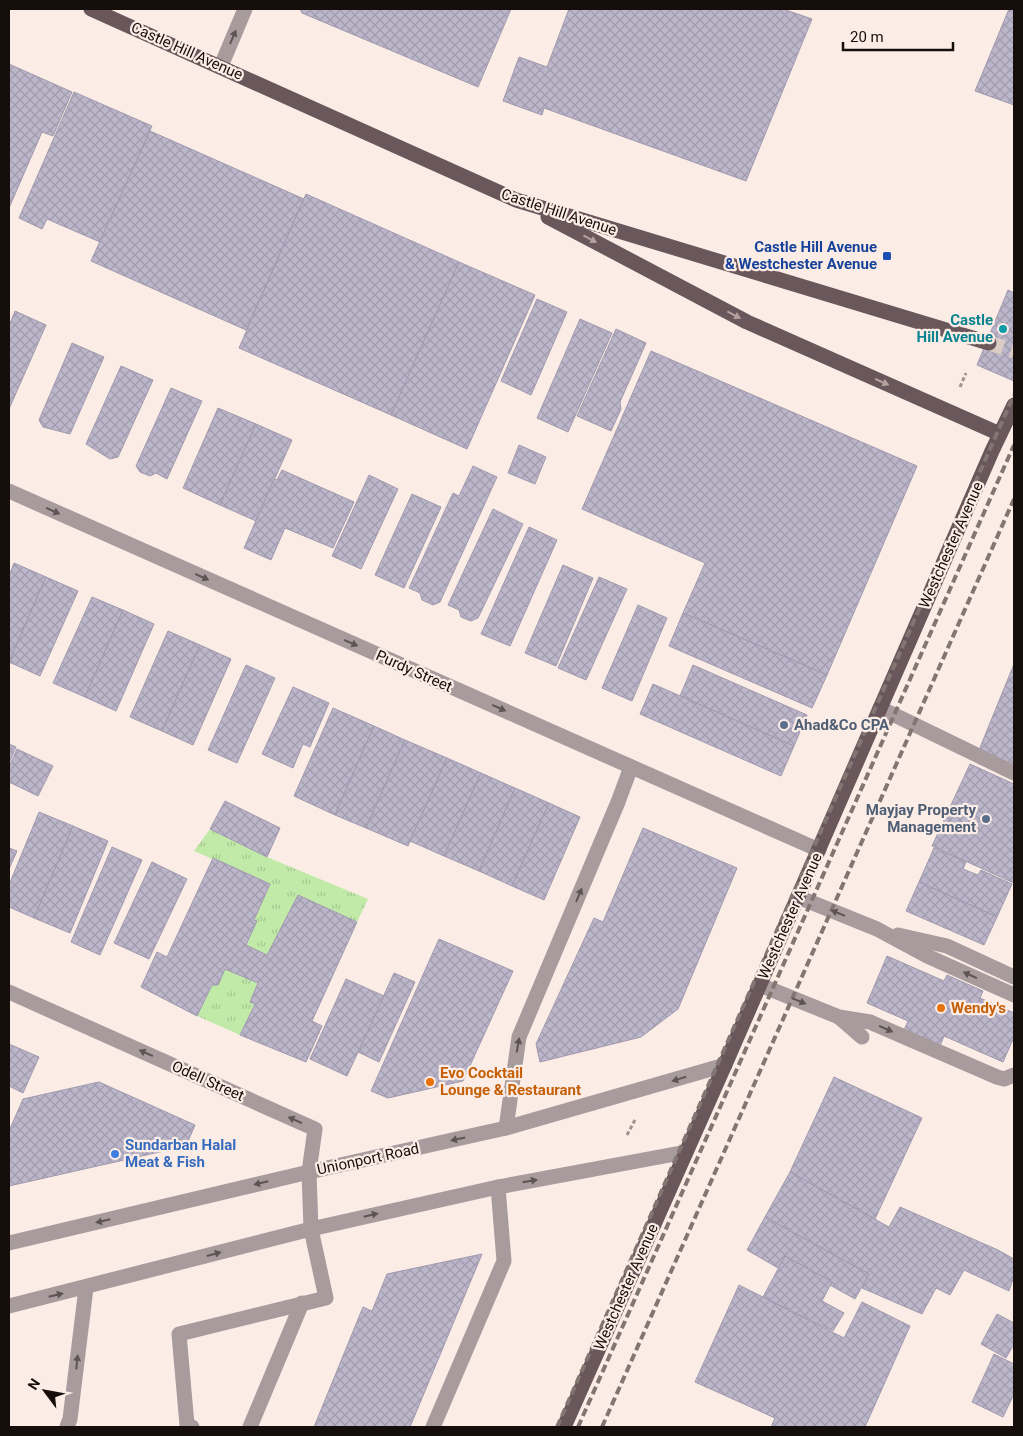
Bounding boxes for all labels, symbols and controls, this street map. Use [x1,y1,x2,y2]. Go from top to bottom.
street label: Castle Hill Avenue [128,18,246,84]
scale bar [843,20,953,52]
text: 20 m [850,28,884,46]
one-way arrow [229,30,237,44]
street label: Castle Hill Avenue [499,185,619,239]
one-way arrow [582,235,597,243]
place label: Castle Hill Avenue & Westchester Avenue [725,238,877,273]
marker: Castle Hill Avenue & Westchester Avenue [881,250,893,262]
one-way arrow [726,311,741,319]
place label: Castle Hill Avenue [917,311,993,346]
marker: Castle Hill Avenue [997,323,1009,335]
one-way arrow [875,378,889,386]
street label: Westchester Avenue [915,479,987,611]
one-way arrow [46,508,60,516]
one-way arrow [195,573,209,581]
one-way arrow [344,639,358,647]
street label: Purdy Street [373,646,455,696]
one-way arrow [492,705,506,713]
place label: Ahad&Co CPA [794,716,890,734]
marker: Ahad&Co CPA [778,719,790,731]
place label: Mayjay Property Management [866,801,976,836]
marker: Mayjay Property Management [980,813,992,825]
street label: Westchester Avenue [754,850,826,982]
one-way arrow [575,887,583,902]
one-way arrow [830,909,845,917]
one-way arrow [963,971,977,979]
one-way arrow [792,997,807,1005]
place label: Wendy's [951,999,1006,1017]
marker: Wendy's [935,1002,947,1014]
one-way arrow [879,1026,893,1034]
one-way arrow [514,1037,522,1053]
one-way arrow [139,1049,153,1057]
street label: Odell Street [169,1057,247,1105]
place label: Evo Cocktail Lounge & Restaurant [440,1064,581,1099]
one-way arrow [671,1075,686,1083]
marker: Evo Cocktail Lounge & Restaurant [424,1076,436,1088]
one-way arrow [287,1115,302,1124]
one-way arrow [451,1135,466,1143]
place label: Sundarban Halal Meat & Fish [125,1136,236,1171]
street label: Unionport Road [315,1139,421,1179]
marker: Sundarban Halal Meat & Fish [109,1148,121,1160]
one-way arrow [523,1177,539,1185]
one-way arrow [254,1179,269,1187]
one-way arrow [364,1211,379,1219]
one-way arrow [96,1217,111,1225]
street label: Westchester Avenue [590,1221,662,1353]
one-way arrow [206,1250,221,1258]
one-way arrow [49,1290,65,1298]
one-way arrow [73,1354,81,1370]
north arrow [20,1366,70,1416]
text: N [25,1376,43,1393]

